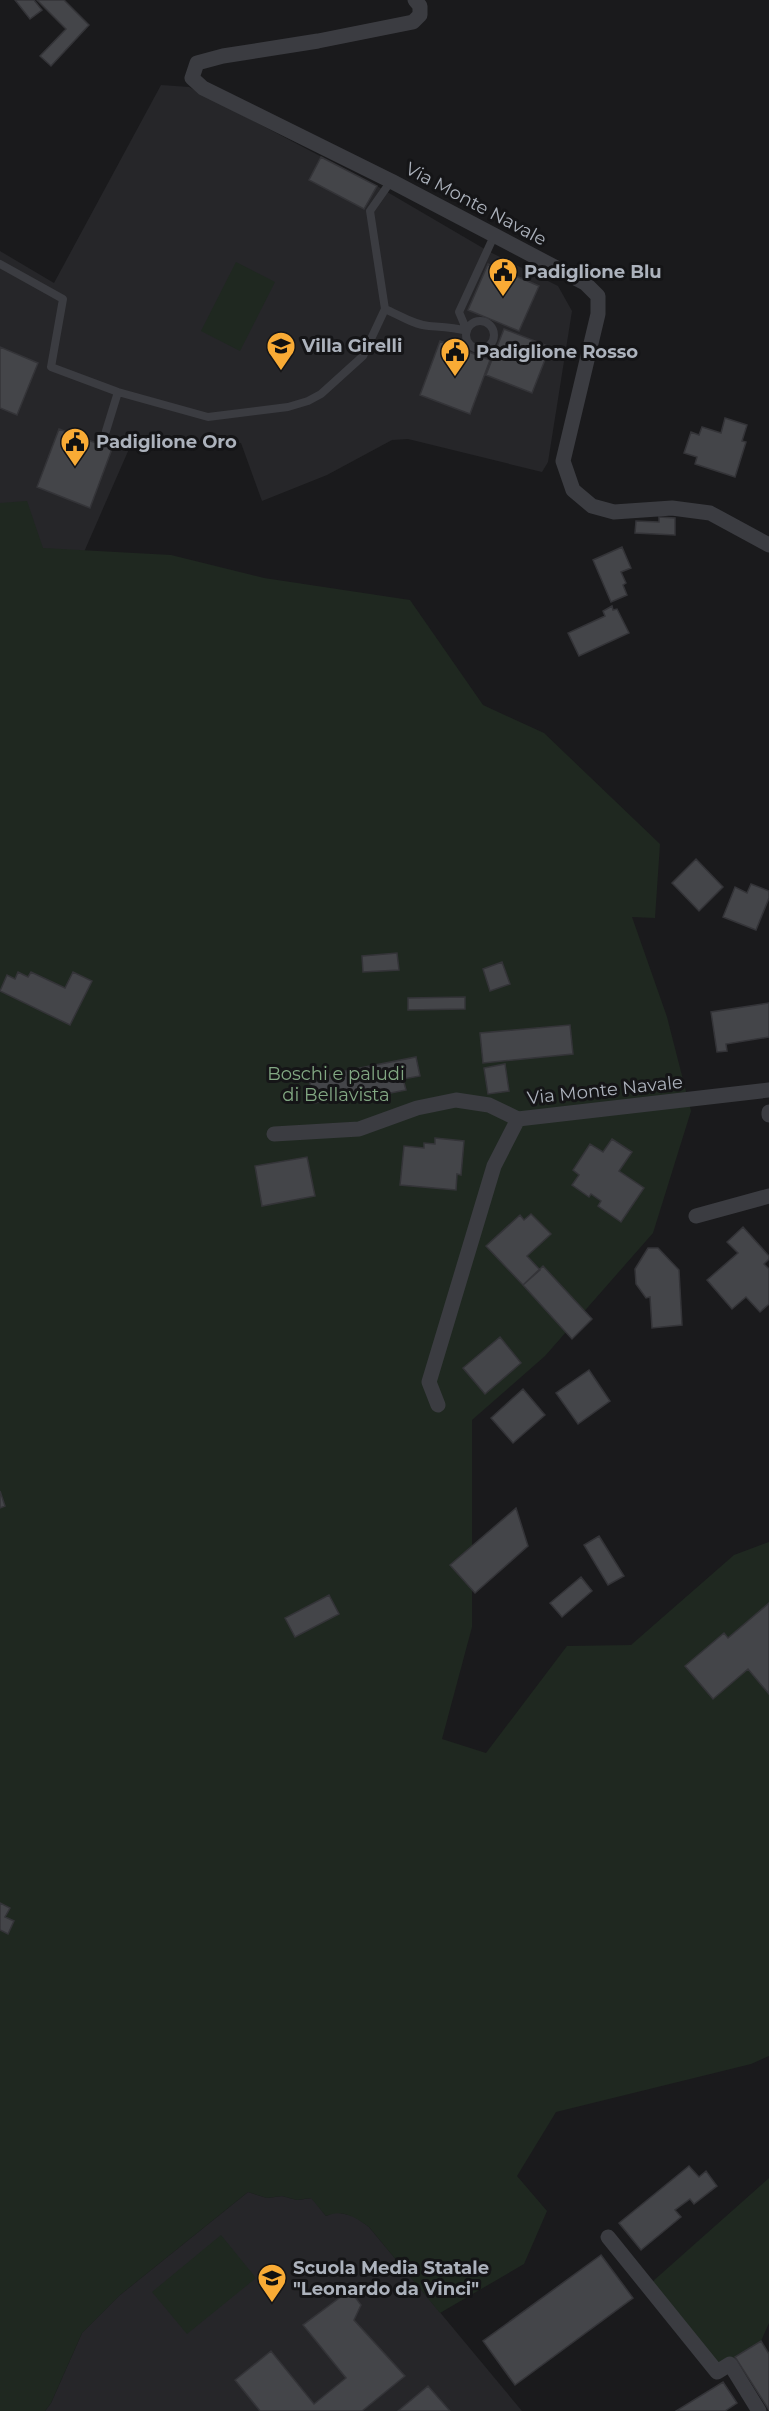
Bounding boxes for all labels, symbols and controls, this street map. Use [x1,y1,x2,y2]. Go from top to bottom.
street label: Via Monte Navale [402,158,550,250]
public building icon: Padiglione Blu [487,256,519,298]
place label: Padiglione Blu [524,261,662,283]
school or university icon: Villa Girelli [265,330,297,372]
place label: Villa Girelli [301,335,402,357]
public building icon: Padiglione Rosso [439,336,471,378]
place label: Padiglione Rosso [476,341,638,363]
public building icon: Padiglione Oro [59,426,91,468]
place label: Padiglione Oro [96,431,237,453]
park label: Boschi e paludi di Bellavista [267,1063,405,1106]
street label: Via Monte Navale [526,1071,684,1109]
place label: Scuola Media Statale "Leonardo da Vinci" [293,2257,489,2300]
school or university icon: Scuola Media Statale "Leonardo da Vinci" [256,2262,288,2304]

